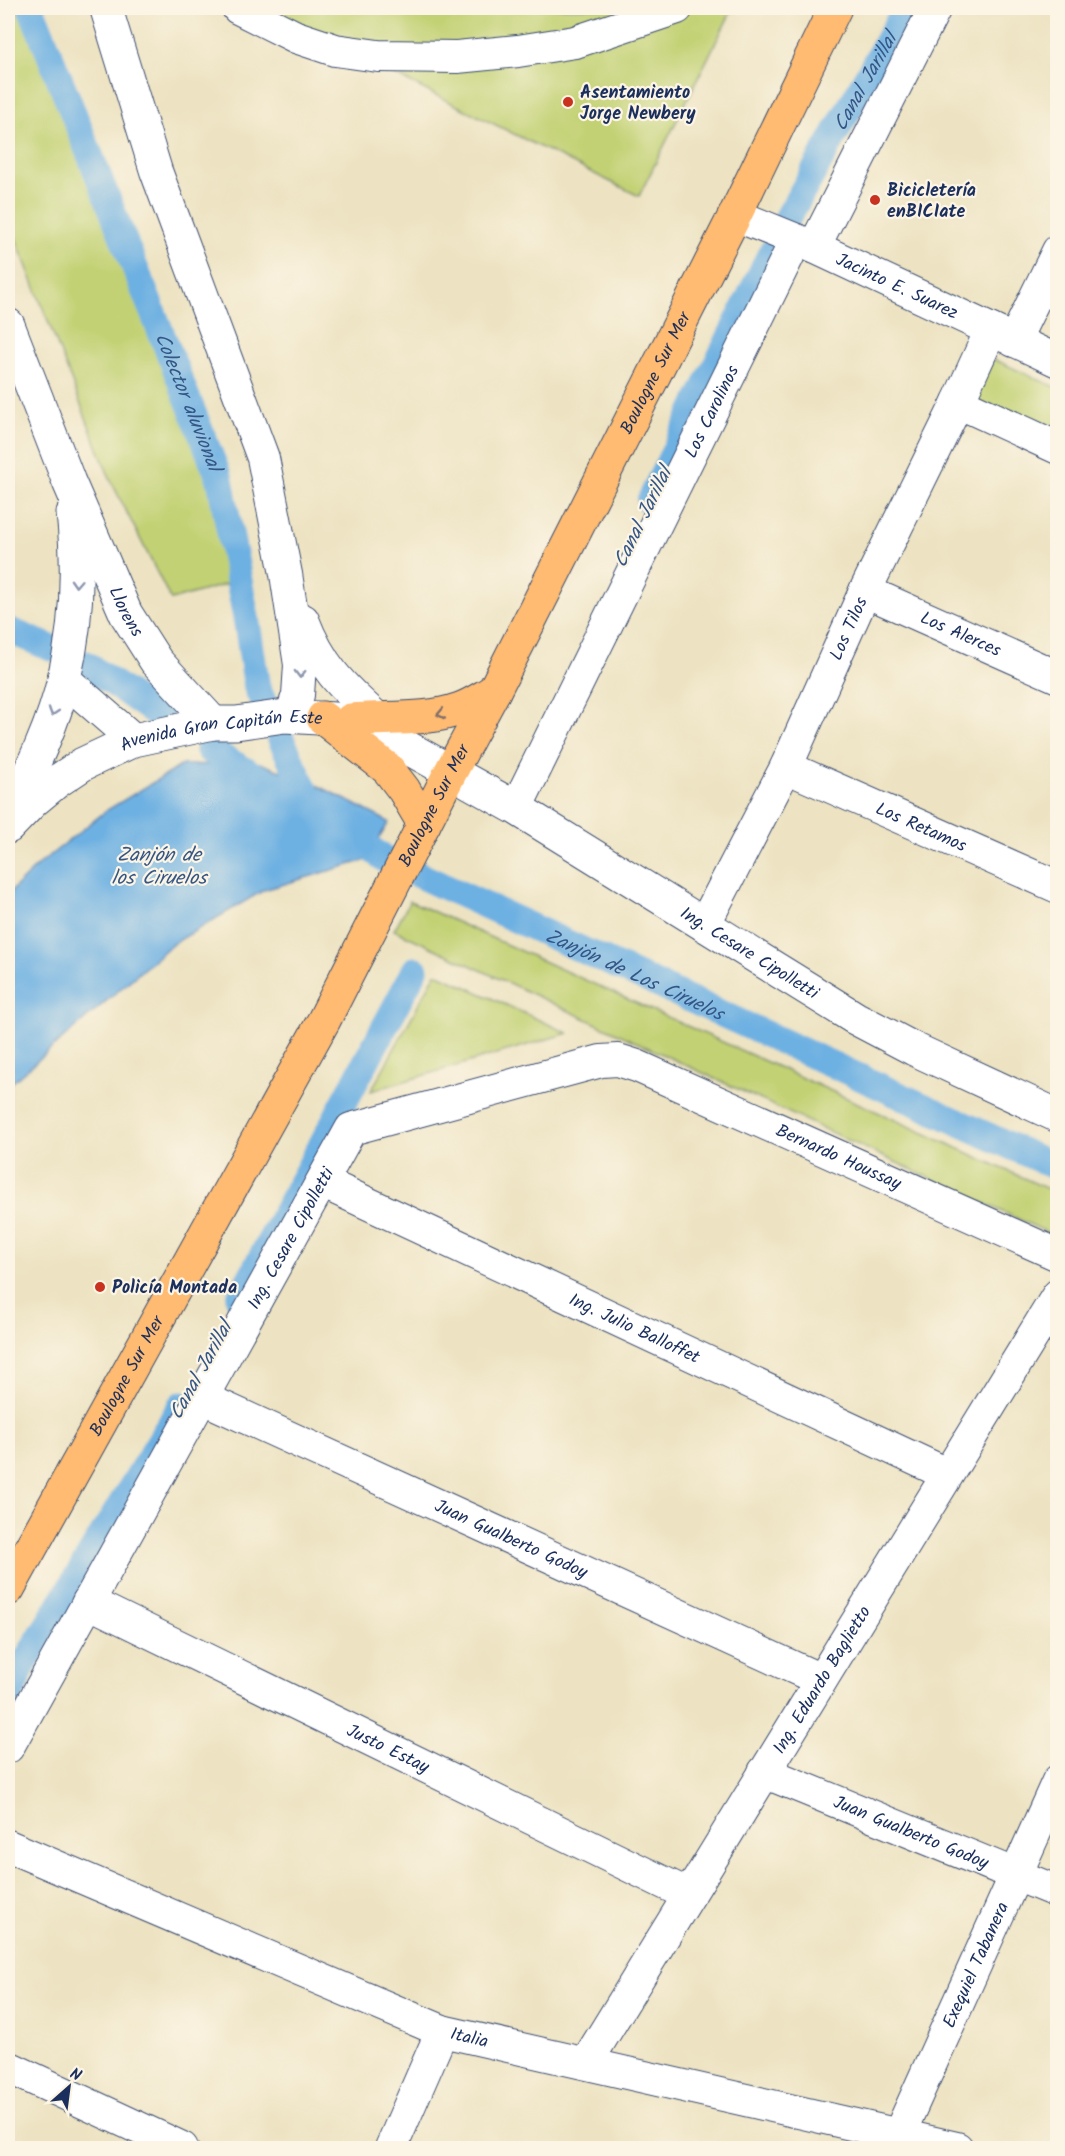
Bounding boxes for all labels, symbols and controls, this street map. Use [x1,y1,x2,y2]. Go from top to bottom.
water label: Canal Jarillal [826,24,909,138]
place label: Asentamiento Jorge Newbery [580,79,696,129]
marker: Asentamiento Jorge Newbery [561,95,575,109]
place label: Bicicletería enBICIate [887,177,976,227]
marker: Bicicletería enBICIate [868,193,882,207]
street label: Jacinto E. Suarez [831,246,962,328]
street label: Boulogne Sur Mer [613,306,700,440]
water label: Colector aluvional [145,328,230,480]
street label: Los Carolinos [678,360,748,464]
water label: Canal Jarillal [606,458,684,574]
one-way arrow [70,578,83,587]
street label: Llorens [100,582,150,644]
street label: Los Tilos [823,592,877,665]
street label: Los Alerces [915,604,1006,666]
one-way arrow [294,669,306,678]
street label: Avenida Gran Capitán Este [116,703,323,761]
one-way arrow [48,706,61,717]
one-way arrow [436,707,446,720]
street label: Boulogne Sur Mer [392,739,479,872]
street label: Los Retamos [871,795,971,861]
water label: Zanjón de los Ciruelos [112,840,209,895]
street label: Ing. Cesare Cipolletti [674,900,824,1008]
water label: Zanjón de Los Ciruelos [540,921,731,1032]
street label: Bernardo Houssay [771,1117,906,1199]
street label: Ing. Cesare Cipolletti [241,1162,343,1315]
place label: Policía Montada [112,1274,237,1303]
marker: Policía Montada [93,1280,107,1294]
street label: Ing. Julio Balloffet [563,1286,705,1373]
street label: Boulogne Sur Mer [83,1310,174,1442]
water label: Canal Jarillal [161,1312,244,1426]
street label: Juan Gualberto Godoy [429,1493,593,1588]
street label: Ing. Eduardo Baglietto [766,1601,880,1760]
street label: Justo Estay [341,1717,435,1783]
street label: Juan Gualberto Godoy [829,1789,993,1878]
street label: Exequiel Tabanera [936,1897,1018,2033]
street label: Italia [447,2020,491,2057]
north arrow [39,2057,99,2117]
text: N [65,2062,86,2088]

